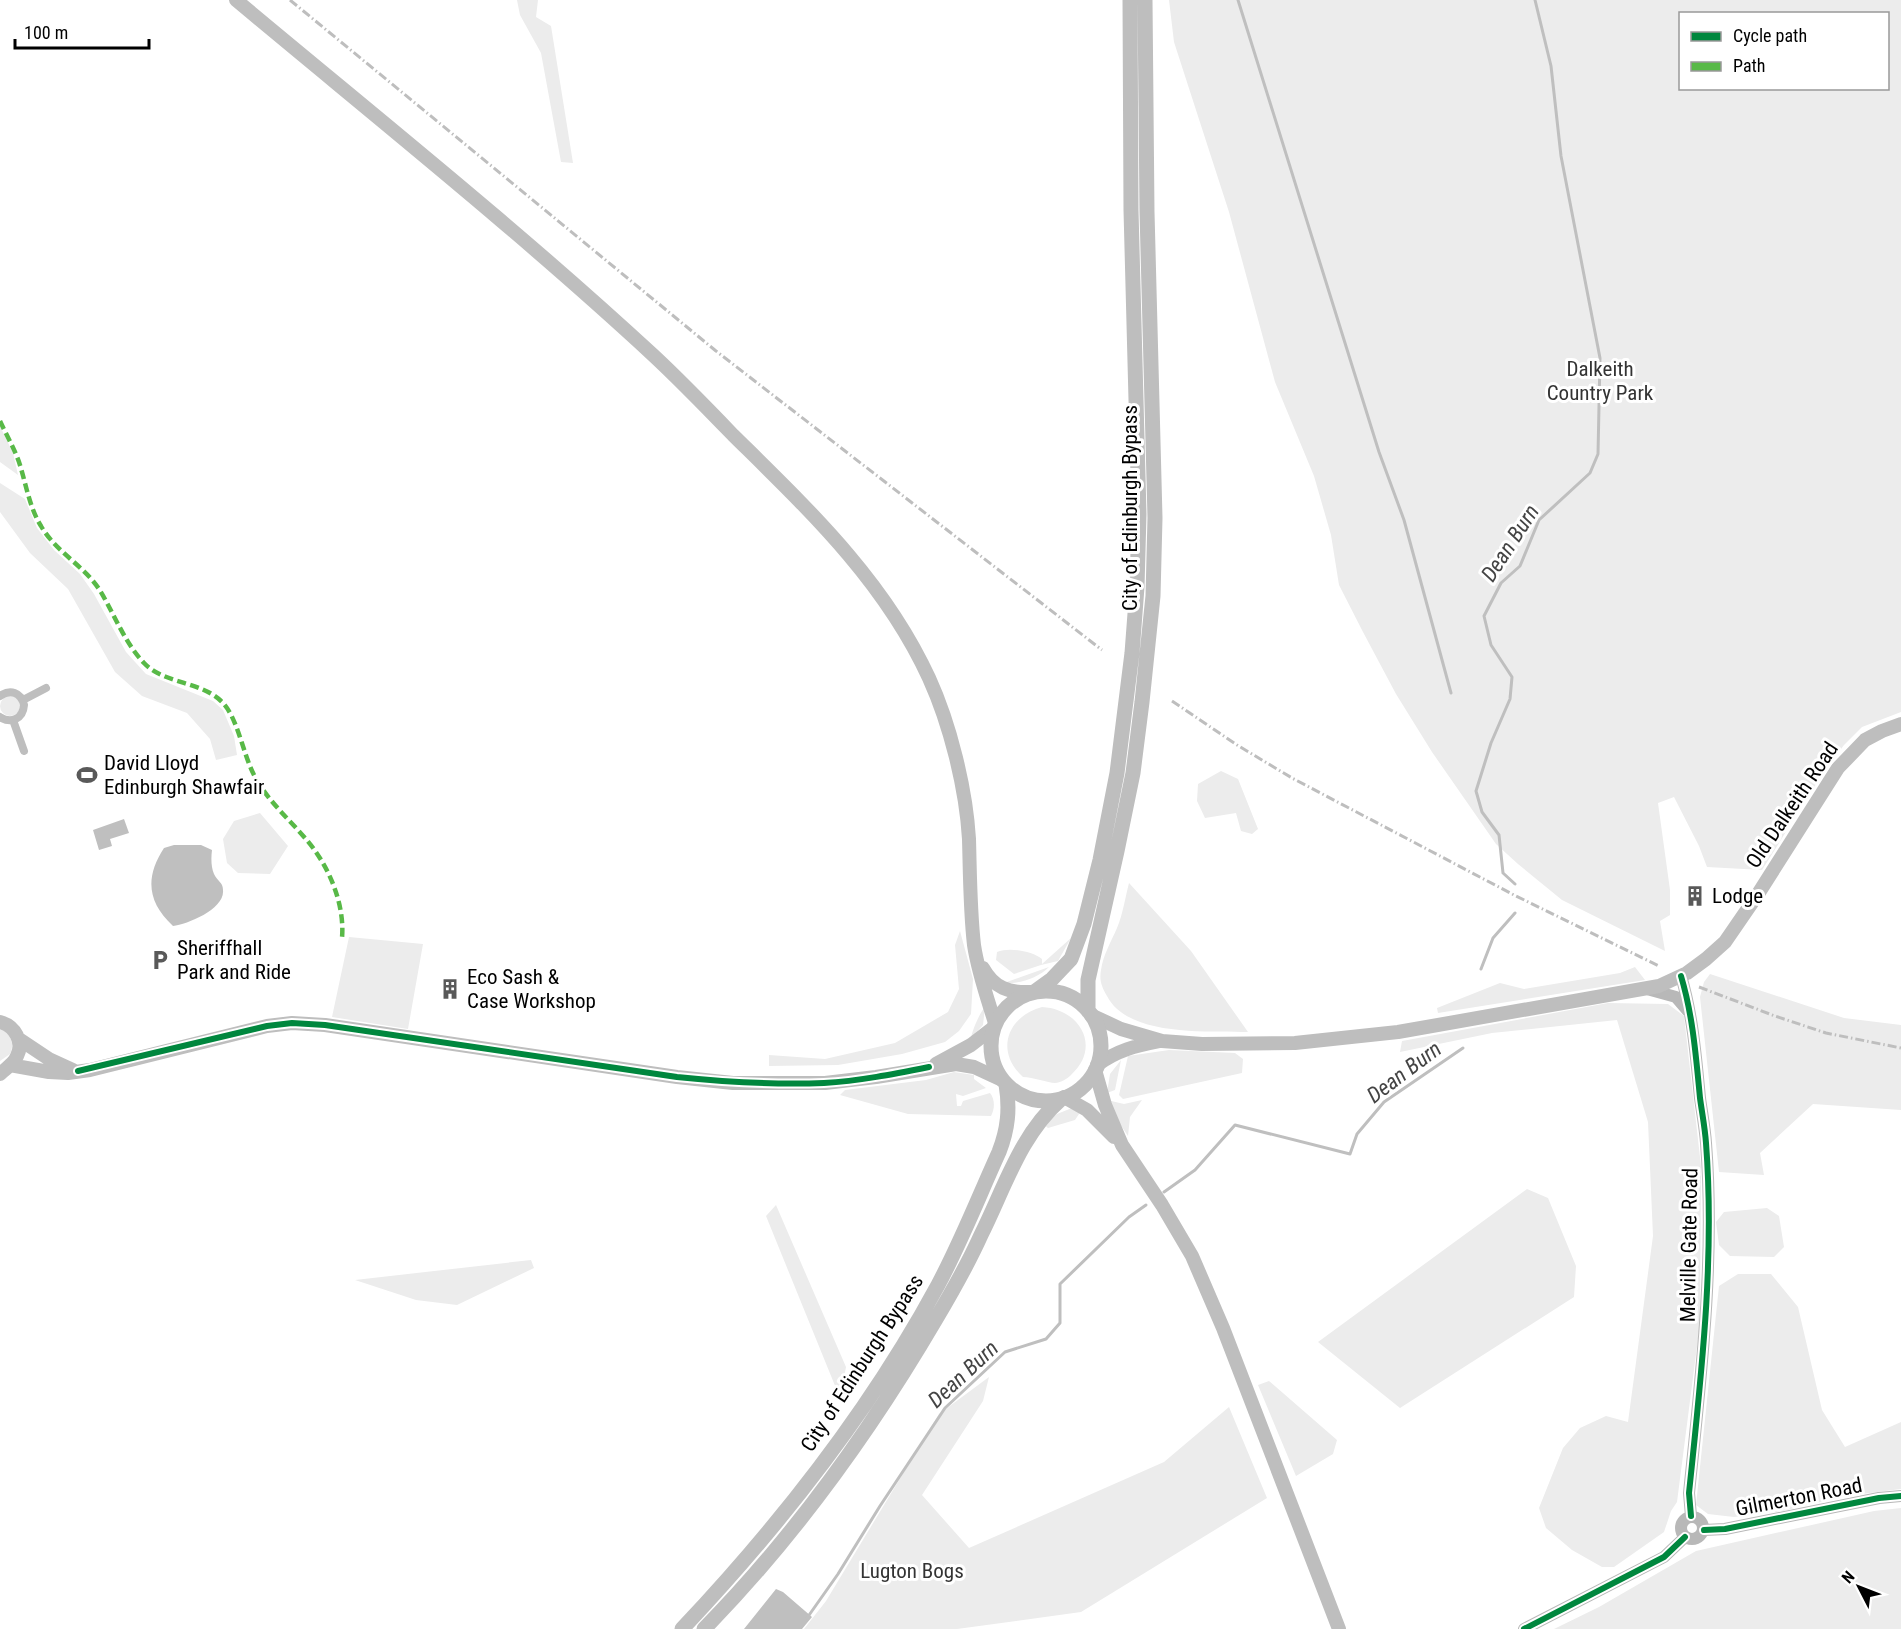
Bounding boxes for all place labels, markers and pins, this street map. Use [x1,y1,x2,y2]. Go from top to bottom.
place label: David Lloyd Edinburgh Shawfair [104,751,264,799]
sports icon: David Lloyd Edinburgh Shawfair [75,763,99,787]
building icon: Lodge [1683,884,1707,908]
place label: Lodge [1712,884,1763,908]
place label: Sheriffhall Park and Ride [177,936,291,984]
parking icon: Sheriffhall Park and Ride [148,948,172,972]
place label: Eco Sash & Case Workshop [467,965,596,1013]
building icon: Eco Sash & Case Workshop [438,977,462,1001]

